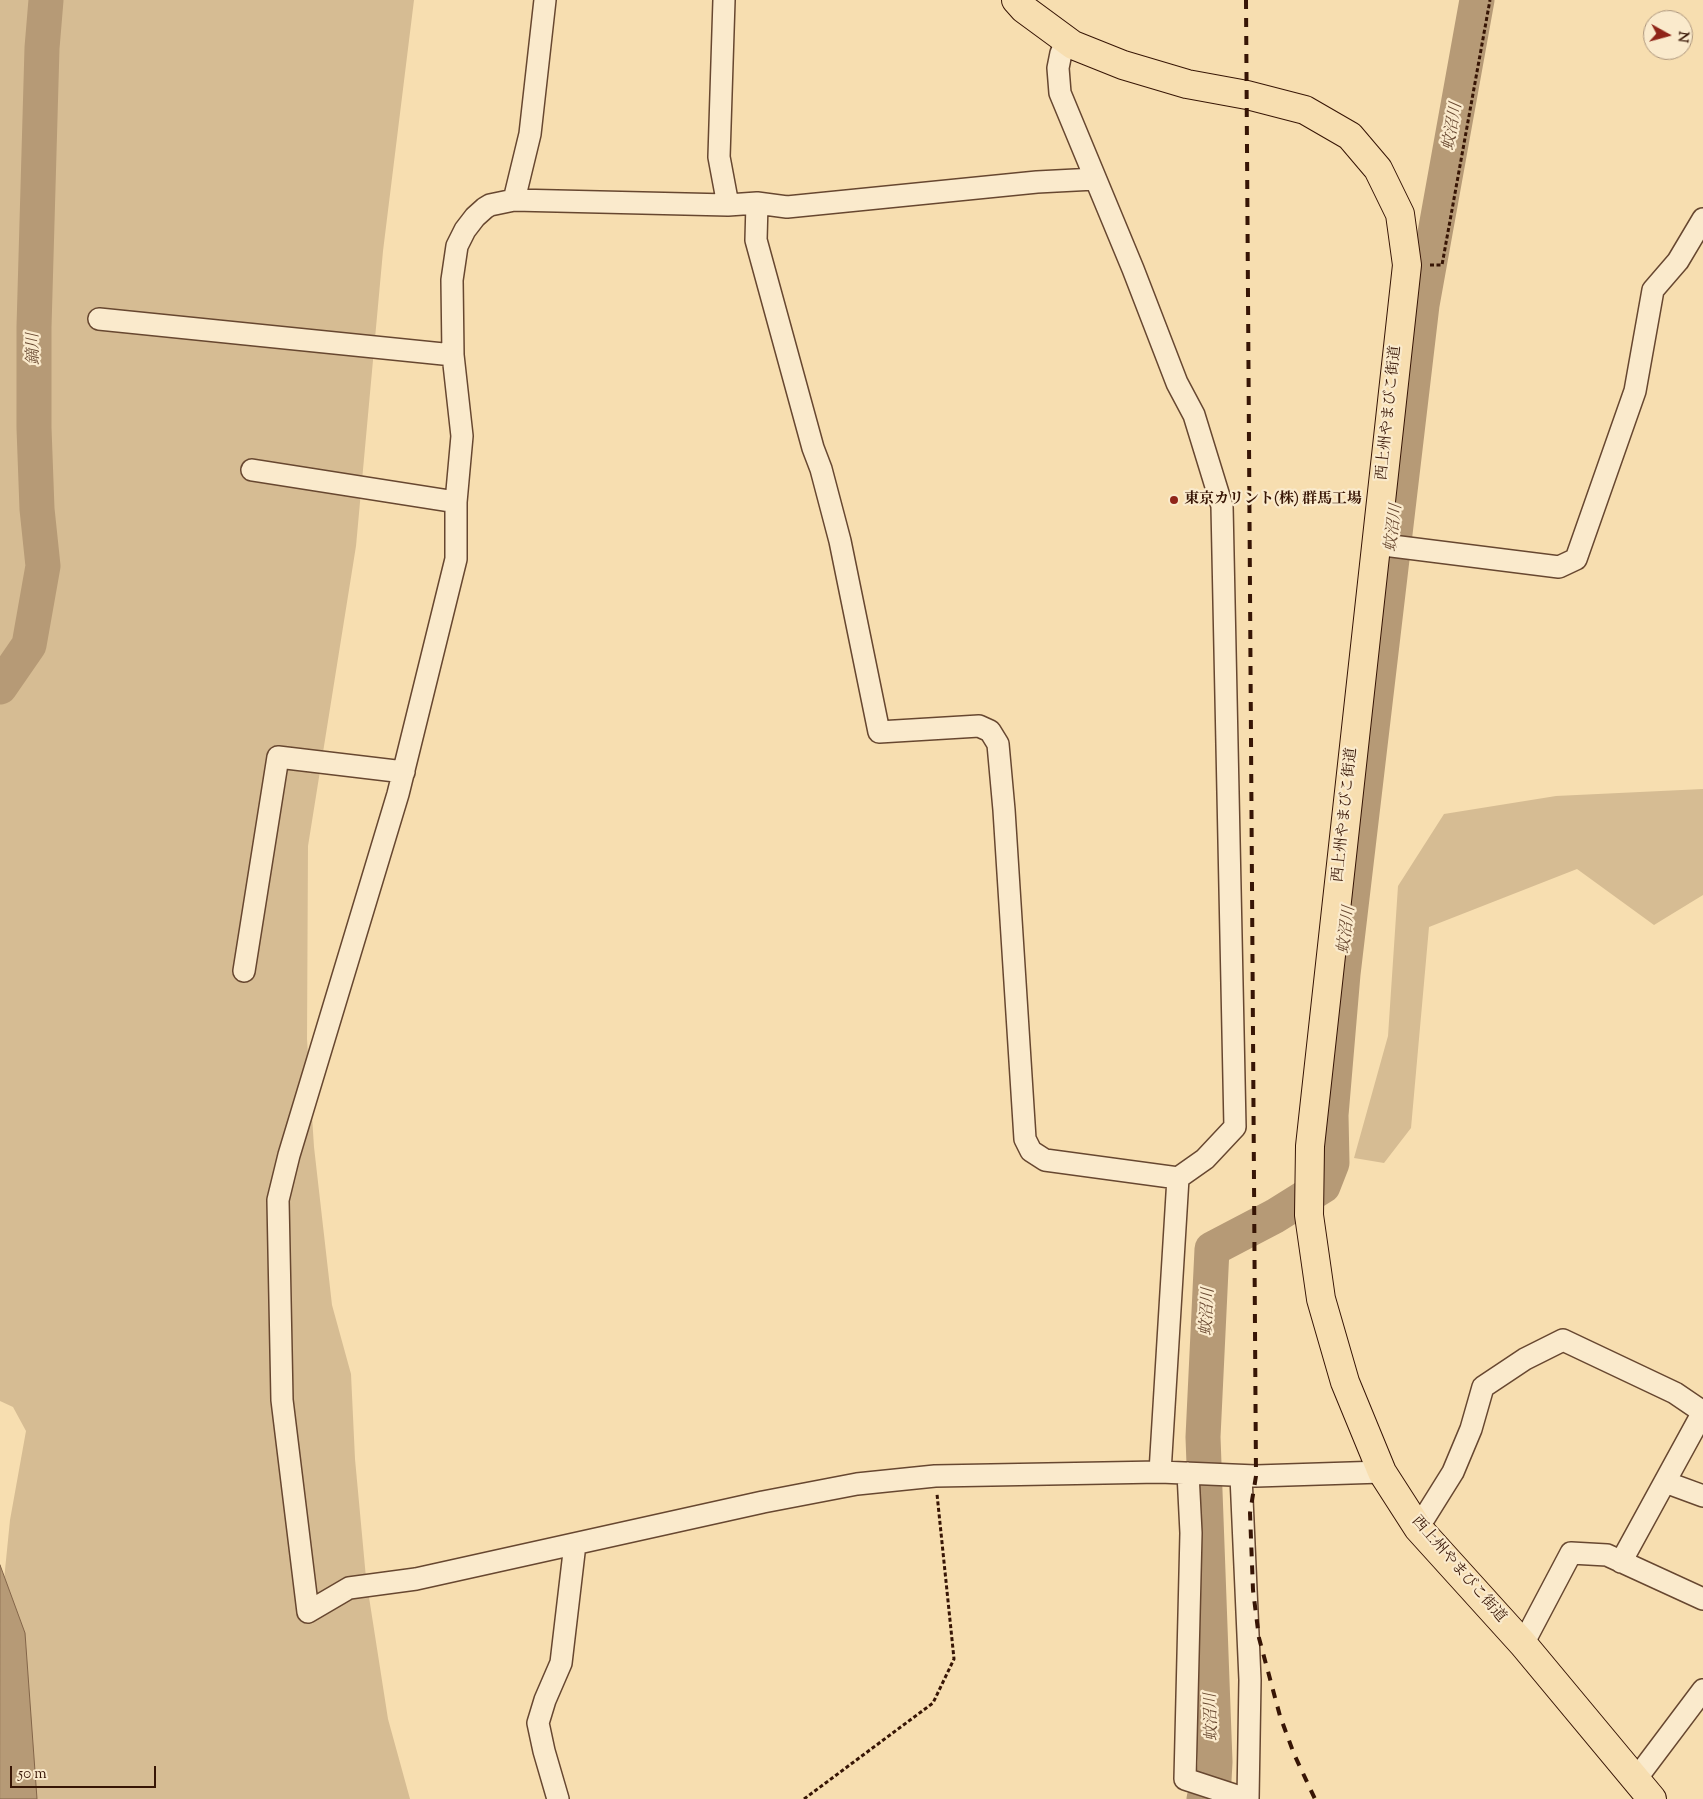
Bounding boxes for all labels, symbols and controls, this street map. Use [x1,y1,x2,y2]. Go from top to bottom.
north arrow [1643,10,1693,60]
text: N [1671,30,1693,43]
water label: 蚊沼川 [1440,102,1468,152]
water label: 鏑川 [25,333,45,365]
street label: 西上州やまびこ街道 [1374,345,1406,481]
place label: 東京カリント(株) 群馬工場 [1184,491,1362,509]
marker: 東京カリント(株) 群馬工場 [1168,494,1180,506]
water label: 蚊沼川 [1383,503,1407,553]
street label: 西上州やまびこ街道 [1330,747,1362,883]
water label: 蚊沼川 [1336,905,1360,955]
water label: 蚊沼川 [1198,1288,1220,1336]
street label: 西上州やまびこ街道 [1407,1513,1509,1627]
water label: 蚊沼川 [1203,1693,1223,1741]
scale bar [12,1756,159,1788]
text: 50 m [18,1764,47,1785]

